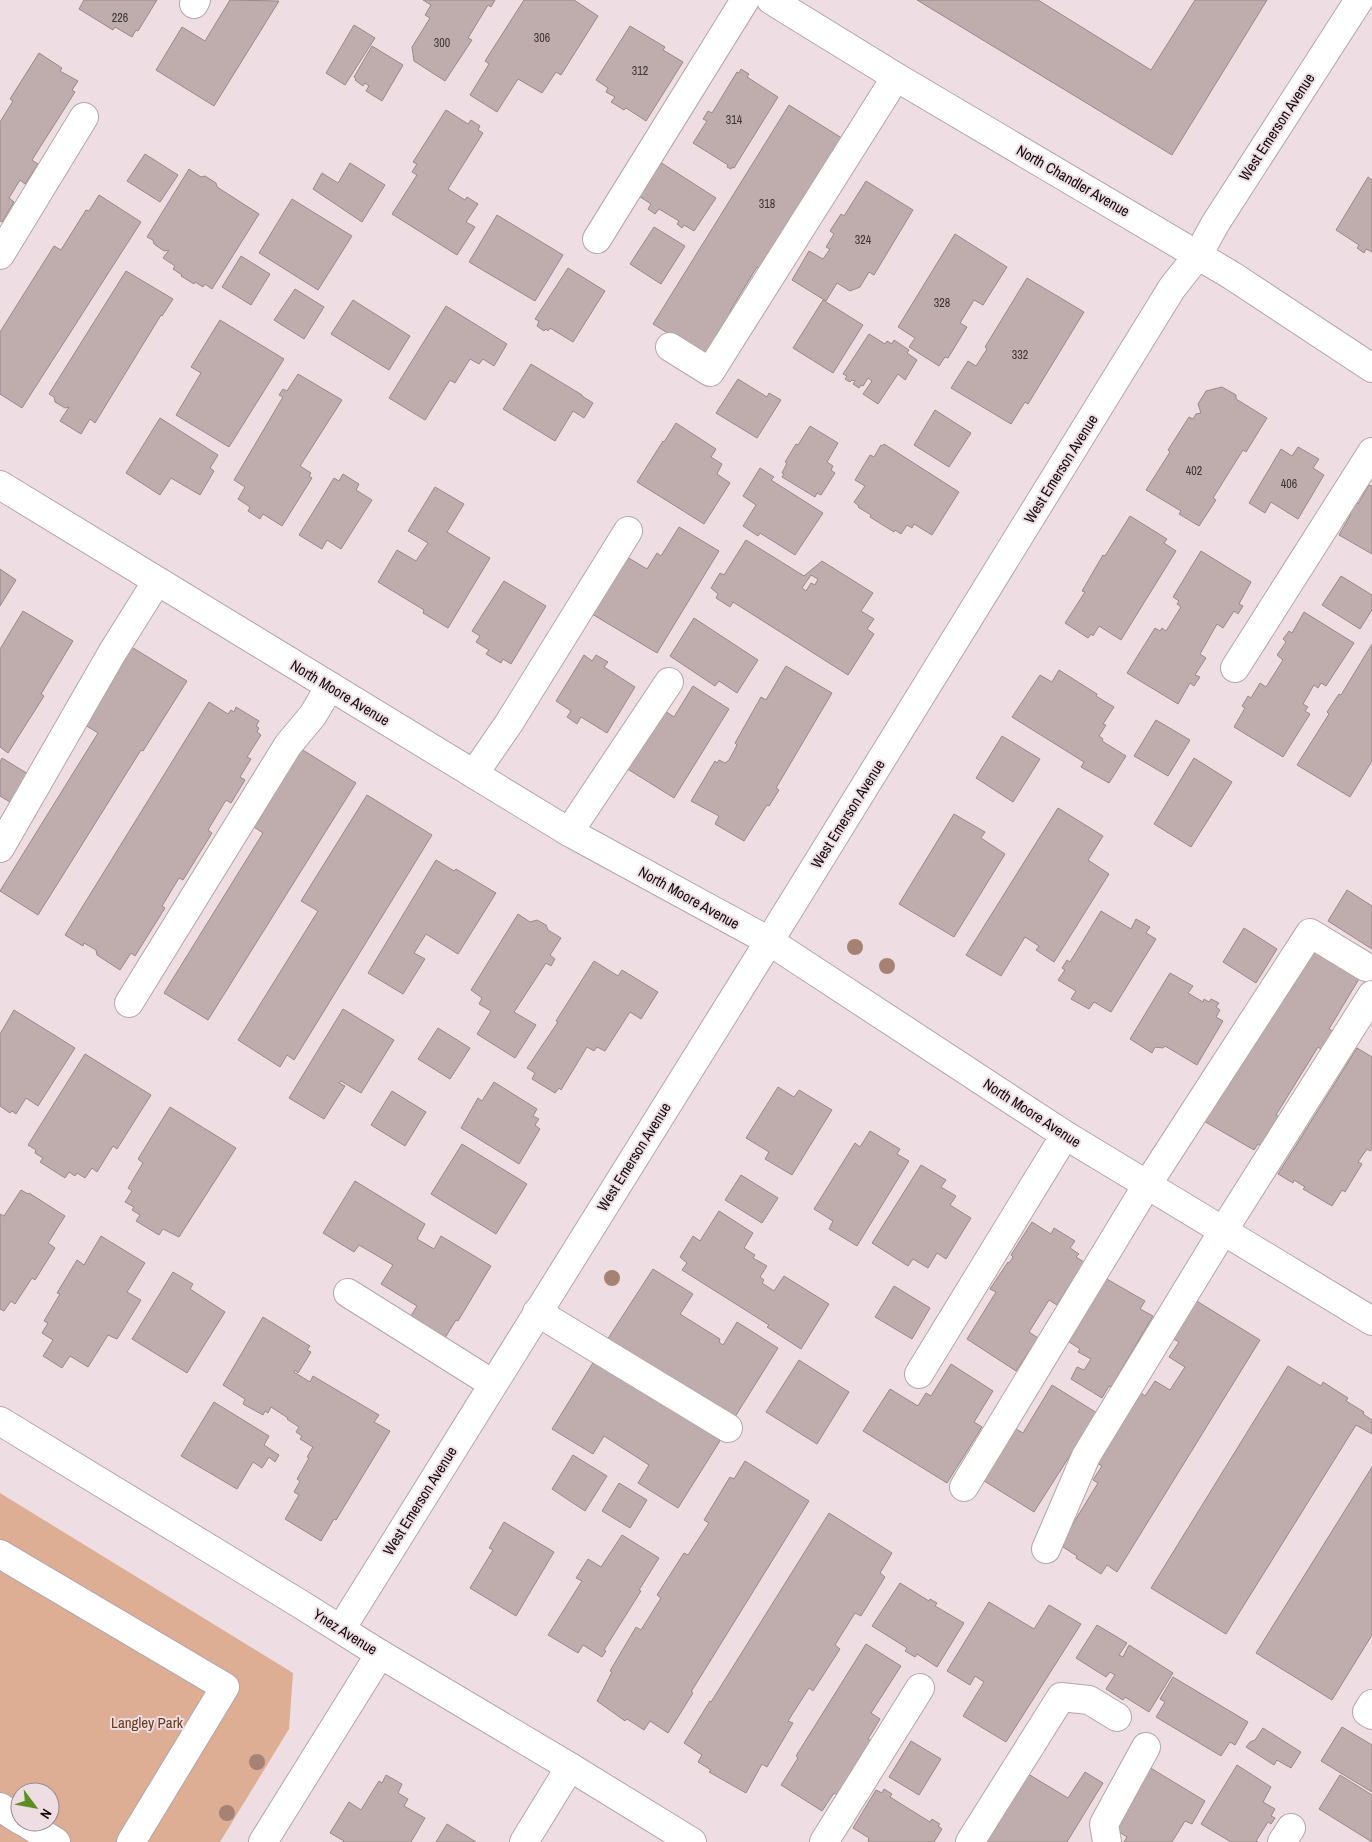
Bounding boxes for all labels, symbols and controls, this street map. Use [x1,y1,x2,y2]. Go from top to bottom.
house number: 226 [112,10,128,26]
house number: 306 [534,30,550,46]
house number: 300 [434,35,450,51]
house number: 312 [632,63,648,79]
street label: West Emerson Avenue [1234,69,1319,185]
house number: 314 [726,112,743,128]
street label: North Chandler Avenue [1013,140,1134,222]
house number: 318 [759,196,775,212]
house number: 324 [855,232,872,248]
house number: 328 [934,295,950,311]
house number: 332 [1012,347,1028,363]
street label: West Emerson Avenue [1019,410,1103,527]
house number: 402 [1186,463,1202,479]
house number: 406 [1281,476,1297,492]
street label: North Moore Avenue [287,655,394,731]
street label: West Emerson Avenue [806,755,890,872]
street label: North Moore Avenue [635,861,744,934]
street label: North Moore Avenue [979,1073,1085,1152]
street label: West Emerson Avenue [592,1098,676,1215]
street label: West Emerson Avenue [378,1442,462,1559]
street label: Ynez Avenue [309,1604,382,1660]
park label: Langley Park [111,1712,184,1733]
north arrow [10,1782,60,1832]
text: N [36,1806,56,1822]

